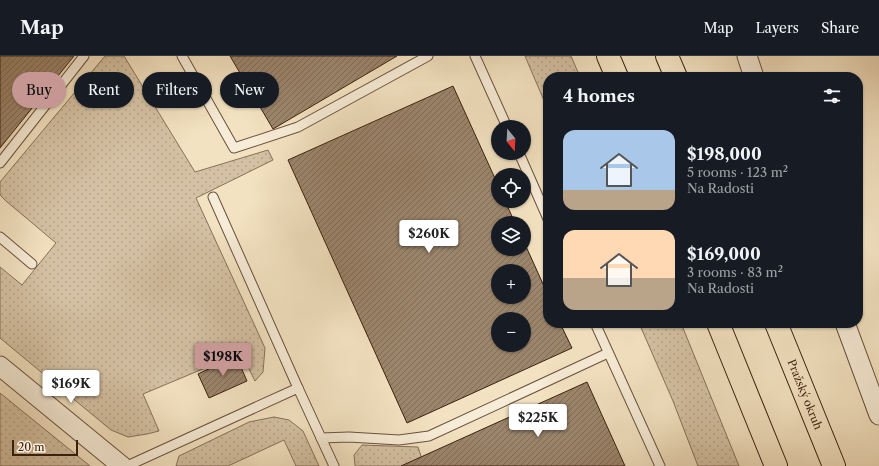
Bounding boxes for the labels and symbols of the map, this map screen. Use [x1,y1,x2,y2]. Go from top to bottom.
north arrow [491,120,531,160]
pin: $260K [401,220,457,254]
pin: $198K [195,343,251,377]
street label: Pražský okruh [784,357,825,432]
pin: $169K [43,370,99,404]
pin: $225K [510,404,566,438]
scale bar [12,438,78,457]

